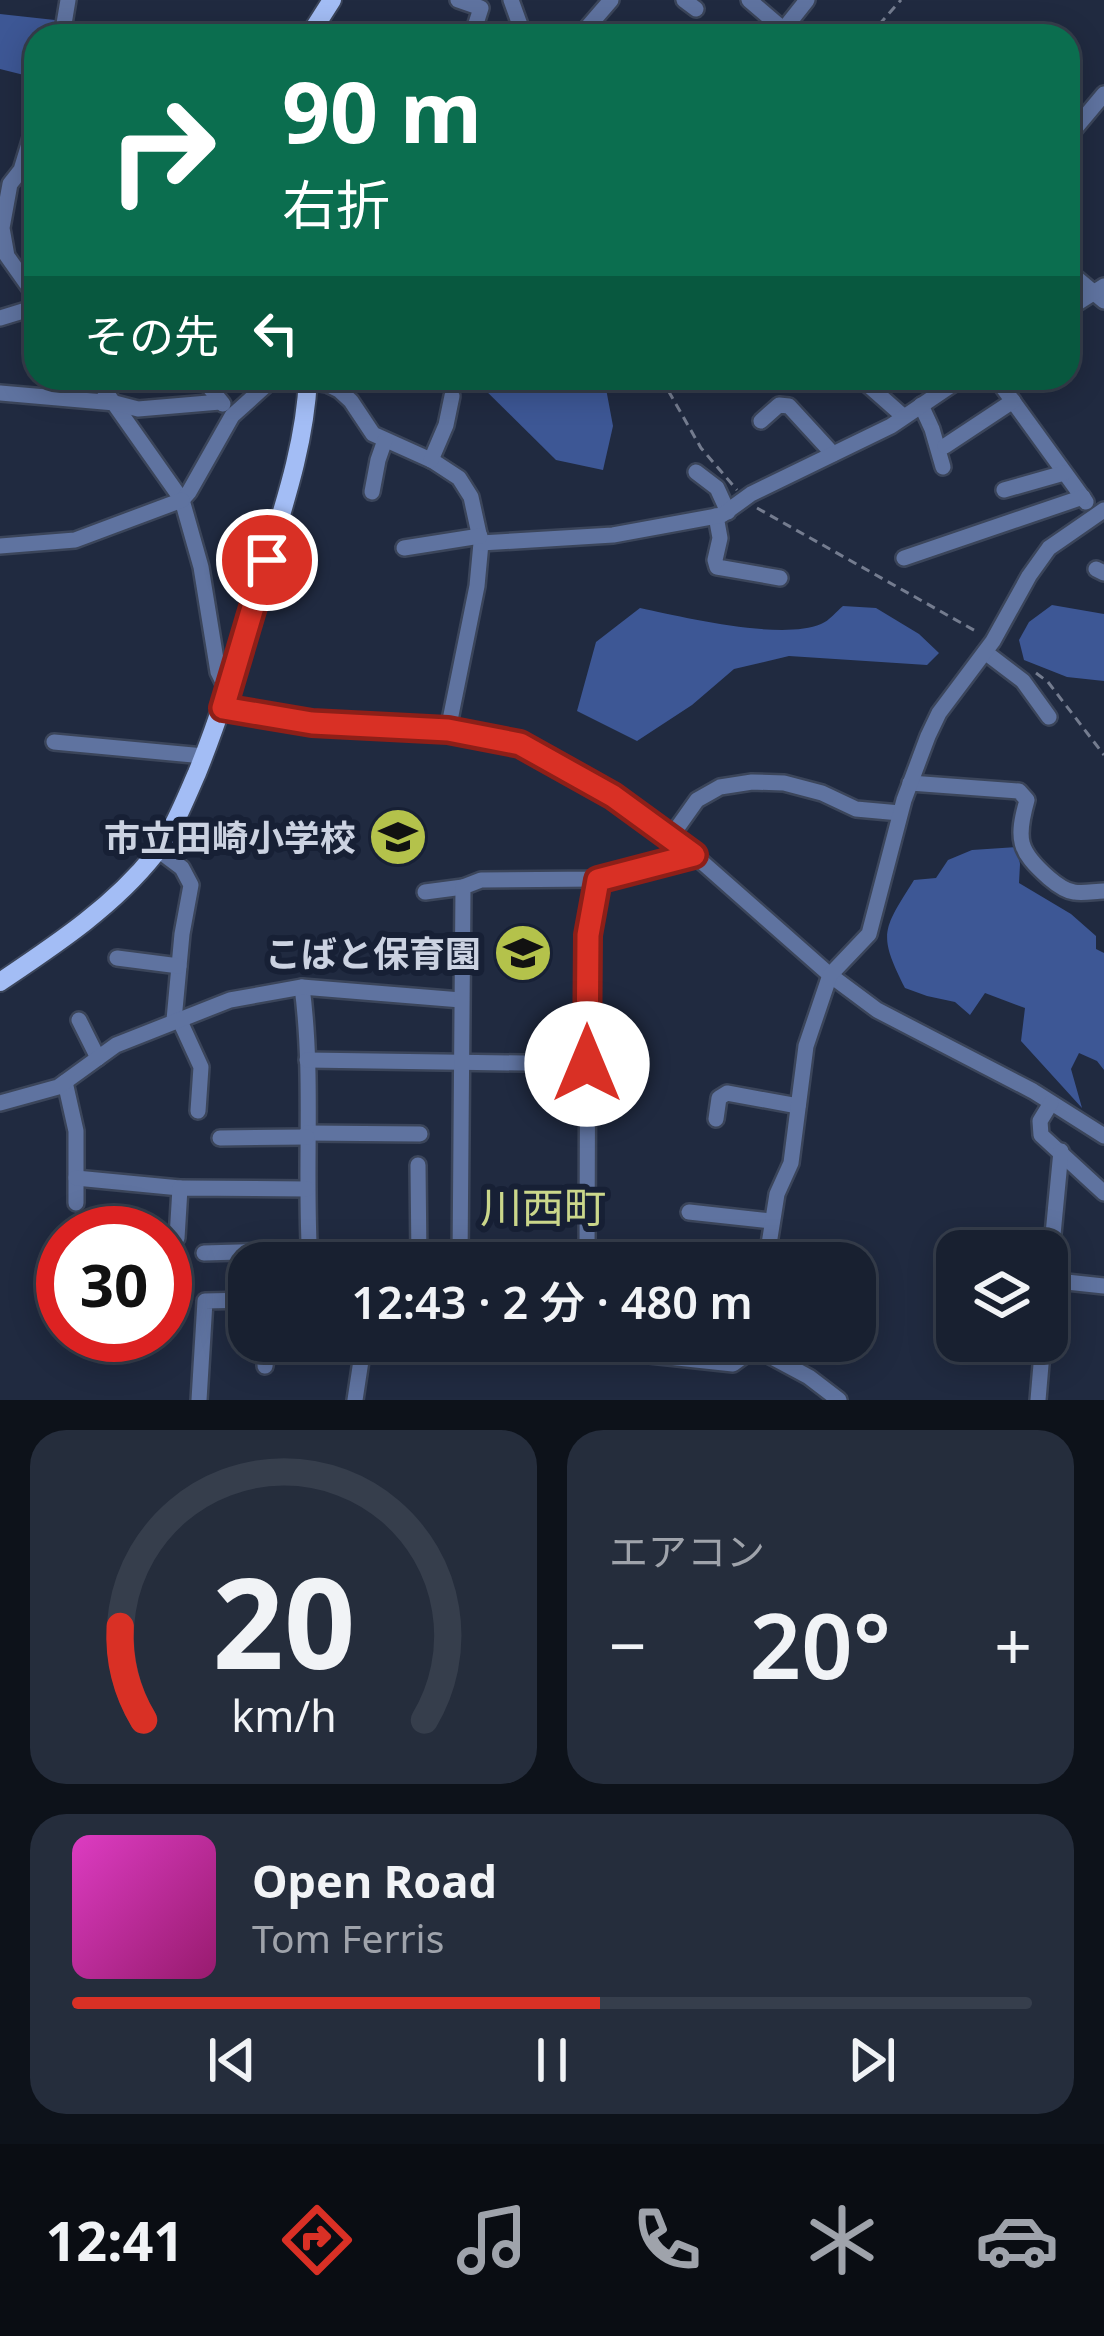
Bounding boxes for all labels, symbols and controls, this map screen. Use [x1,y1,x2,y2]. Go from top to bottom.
text: 90 m [282,53,482,168]
icon: right [84,72,240,228]
text: 右折 [282,167,390,241]
icon: left [243,300,309,366]
text: その先 [84,305,219,366]
pin [216,509,318,611]
icon: arrive [234,527,300,593]
school or university icon: 市立田崎小学校 [367,806,429,868]
place label: 市立田崎小学校 [104,813,356,862]
school or university icon: こばと保育園 [492,922,554,984]
place label: こばと保育園 [265,929,481,978]
position arrow [524,1001,650,1127]
district label: 川西町 [480,1178,606,1235]
speed limit sign: 30 [36,1206,192,1362]
map controls [936,1230,1068,1362]
button: layers [936,1230,1068,1362]
text: 12:43 · 2 分 · 480 m [351,1271,753,1332]
text: エアコン [609,1524,765,1577]
text: 20 [212,1536,355,1706]
text: 20° [750,1583,891,1705]
text: − [609,1599,647,1689]
text: + [994,1599,1032,1689]
text: km/h [231,1686,336,1745]
text: Open Road [252,1850,497,1911]
text: Tom Ferris [252,1911,444,1964]
icon: previous [199,2027,265,2093]
icon: pause [519,2027,585,2093]
icon: next [839,2027,905,2093]
icon: directions [275,2198,359,2282]
icon: music [450,2198,534,2282]
icon: phone [625,2198,709,2282]
icon: climate [800,2198,884,2282]
icon: car [975,2198,1059,2282]
text: 12:41 [45,2203,184,2277]

